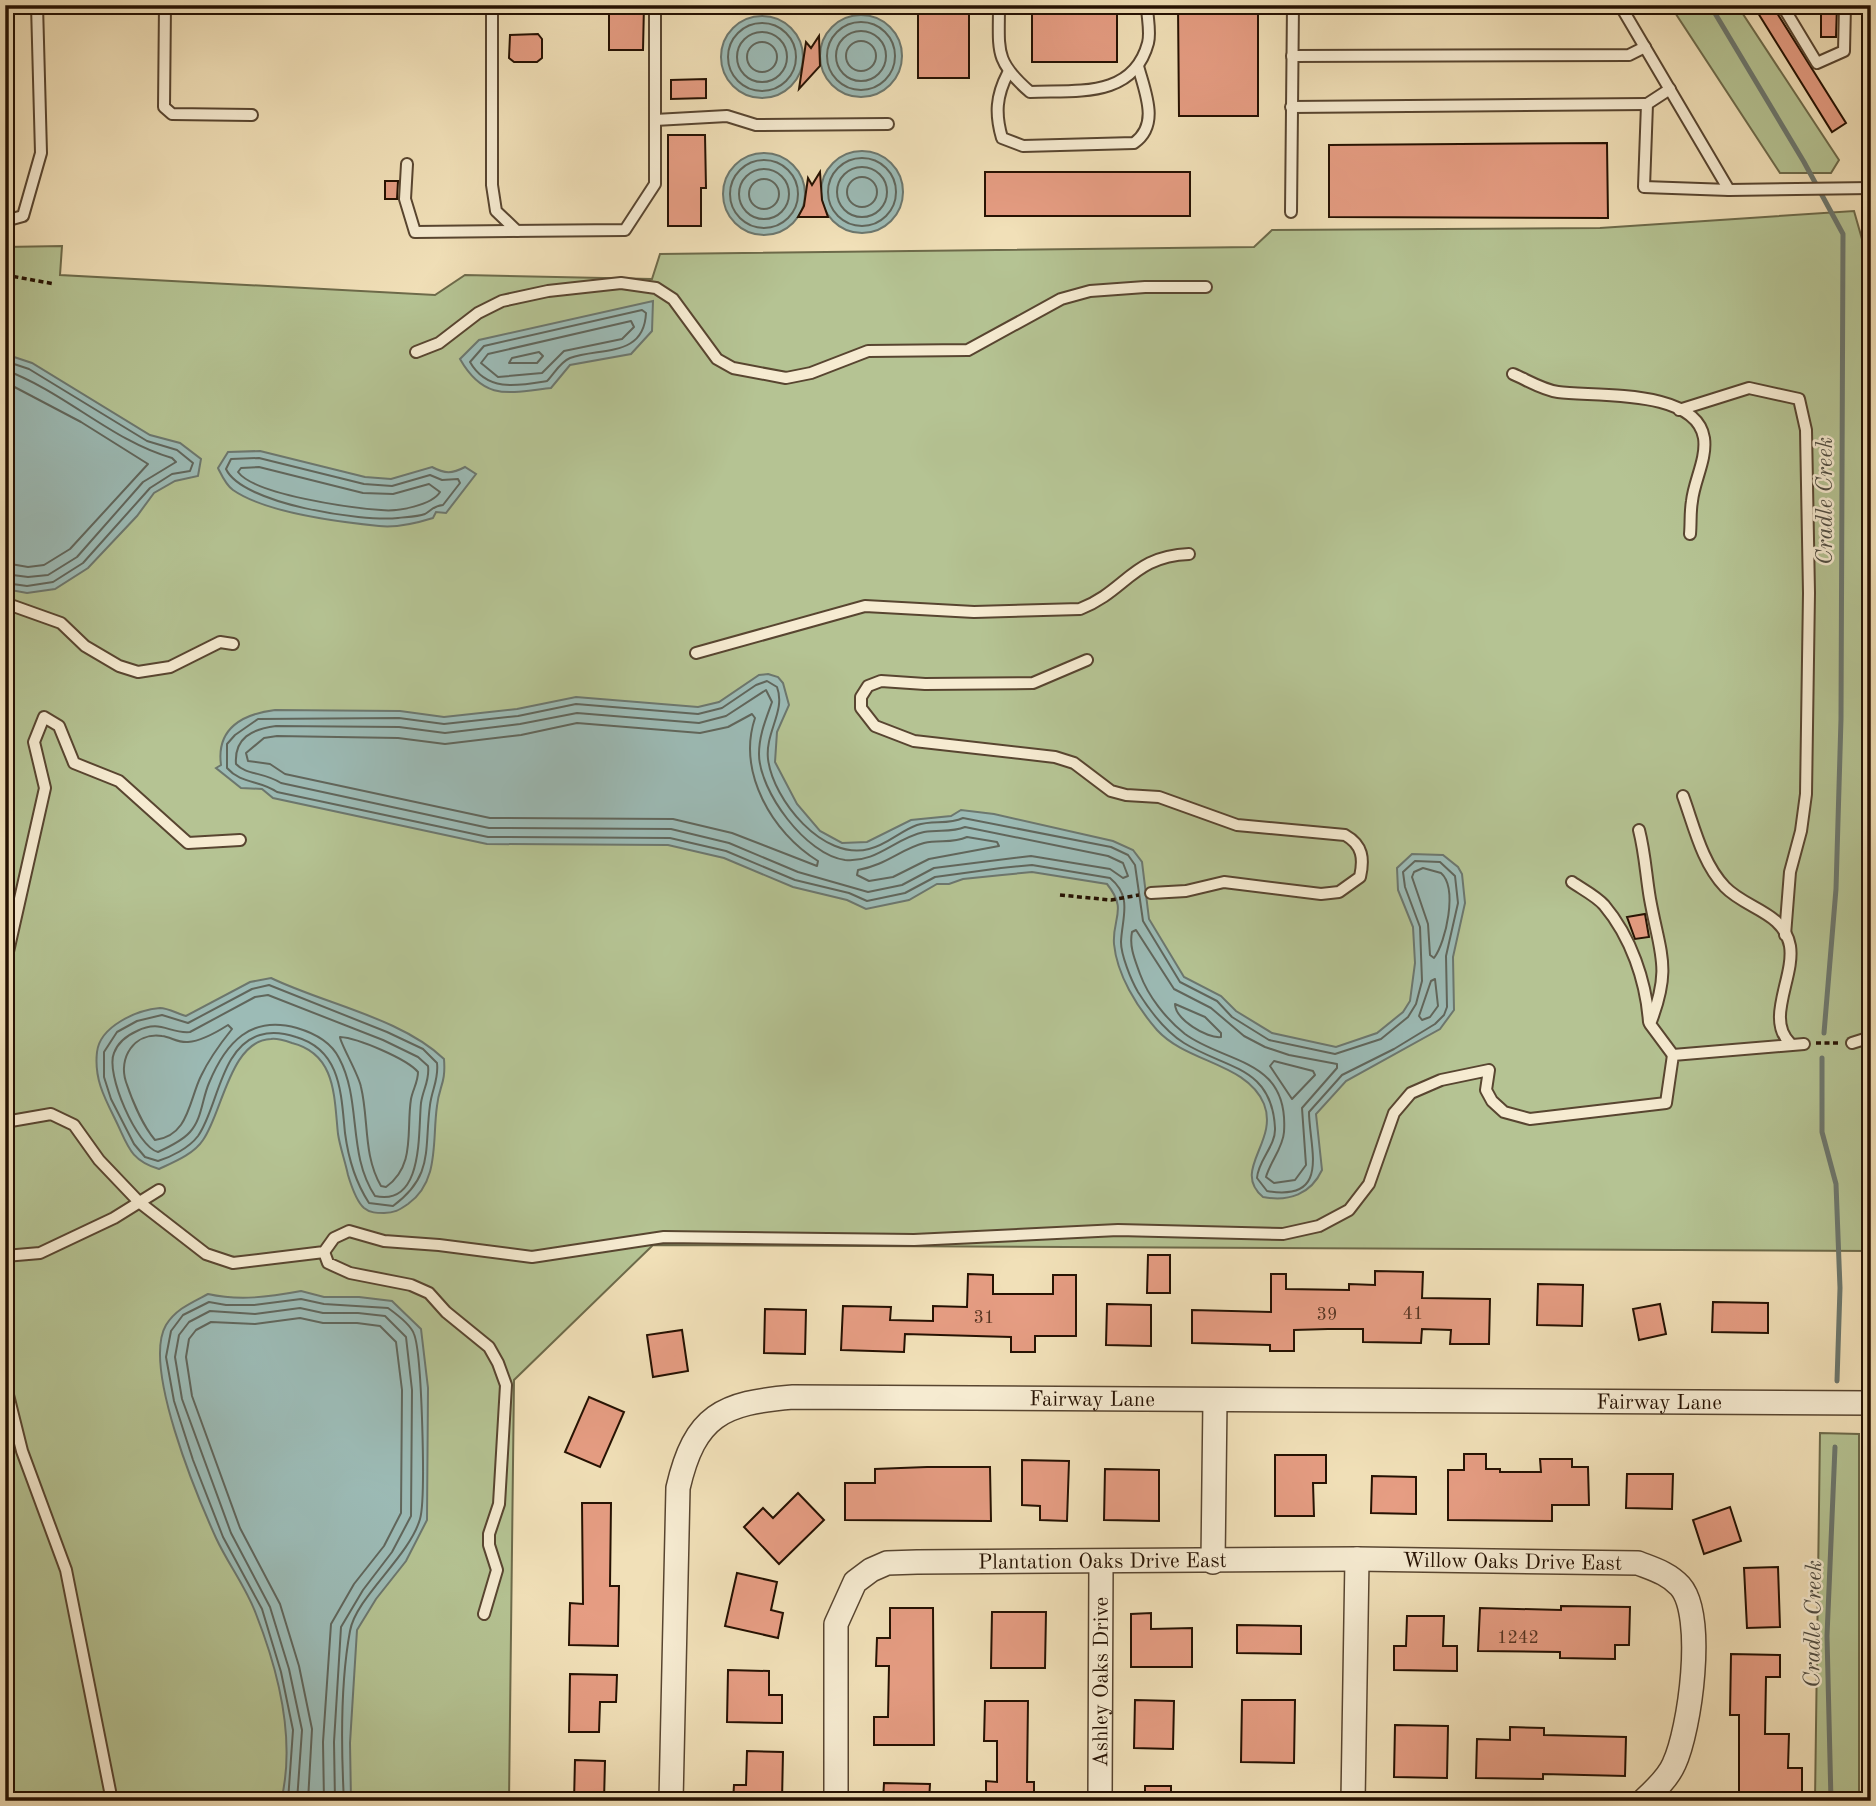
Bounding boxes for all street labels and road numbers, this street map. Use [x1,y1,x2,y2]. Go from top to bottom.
street label: Fairway Lane [1029,1389,1155,1411]
street label: Fairway Lane [1596,1392,1722,1414]
street label: Plantation Oaks Drive East [978,1551,1227,1574]
street label: Willow Oaks Drive East [1402,1551,1622,1575]
street label: Ashley Oaks Drive [1091,1597,1113,1767]

